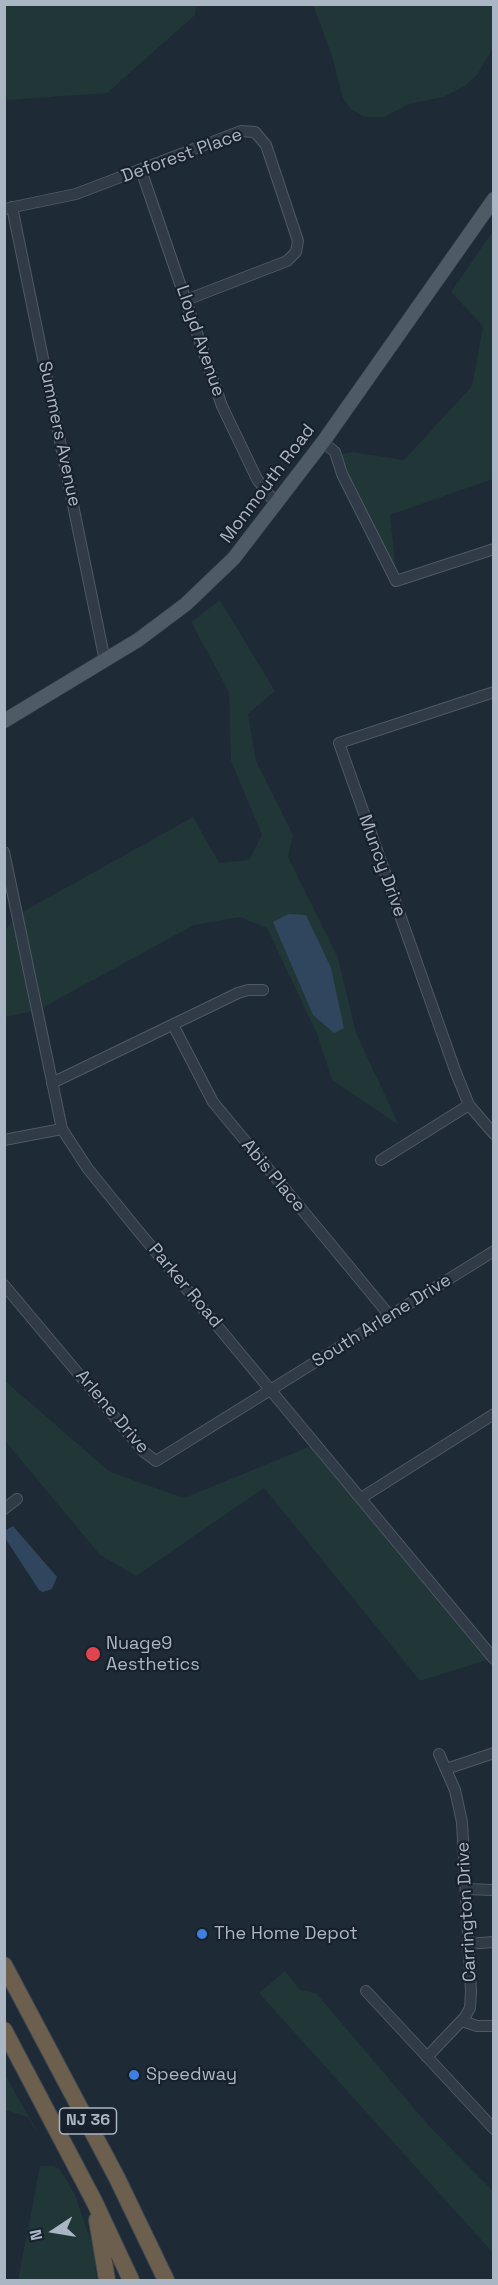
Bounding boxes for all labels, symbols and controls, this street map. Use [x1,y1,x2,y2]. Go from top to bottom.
street label: Deforest Place [119,124,245,188]
street label: Lloyd Avenue [171,283,229,399]
street label: Summers Avenue [33,359,85,509]
street label: Monmouth Road [216,420,320,548]
street label: Muncy Drive [354,812,410,920]
street label: Abis Place [236,1135,310,1217]
street label: Parker Road [144,1240,226,1332]
street label: South Arlene Drive [309,1270,455,1372]
street label: Arlene Drive [71,1366,153,1458]
place label: Nuage9 Aesthetics [106,1633,200,1676]
marker: Nuage9 Aesthetics [84,1645,102,1663]
street label: Carrington Drive [453,1841,481,1983]
place label: The Home Depot [214,1923,358,1945]
marker: The Home Depot [195,1927,209,1941]
place label: Speedway [146,2064,237,2086]
marker: Speedway [127,2068,141,2082]
road number: NJ 36 [60,2108,116,2134]
north arrow [24,2201,84,2261]
text: N [25,2227,47,2242]

